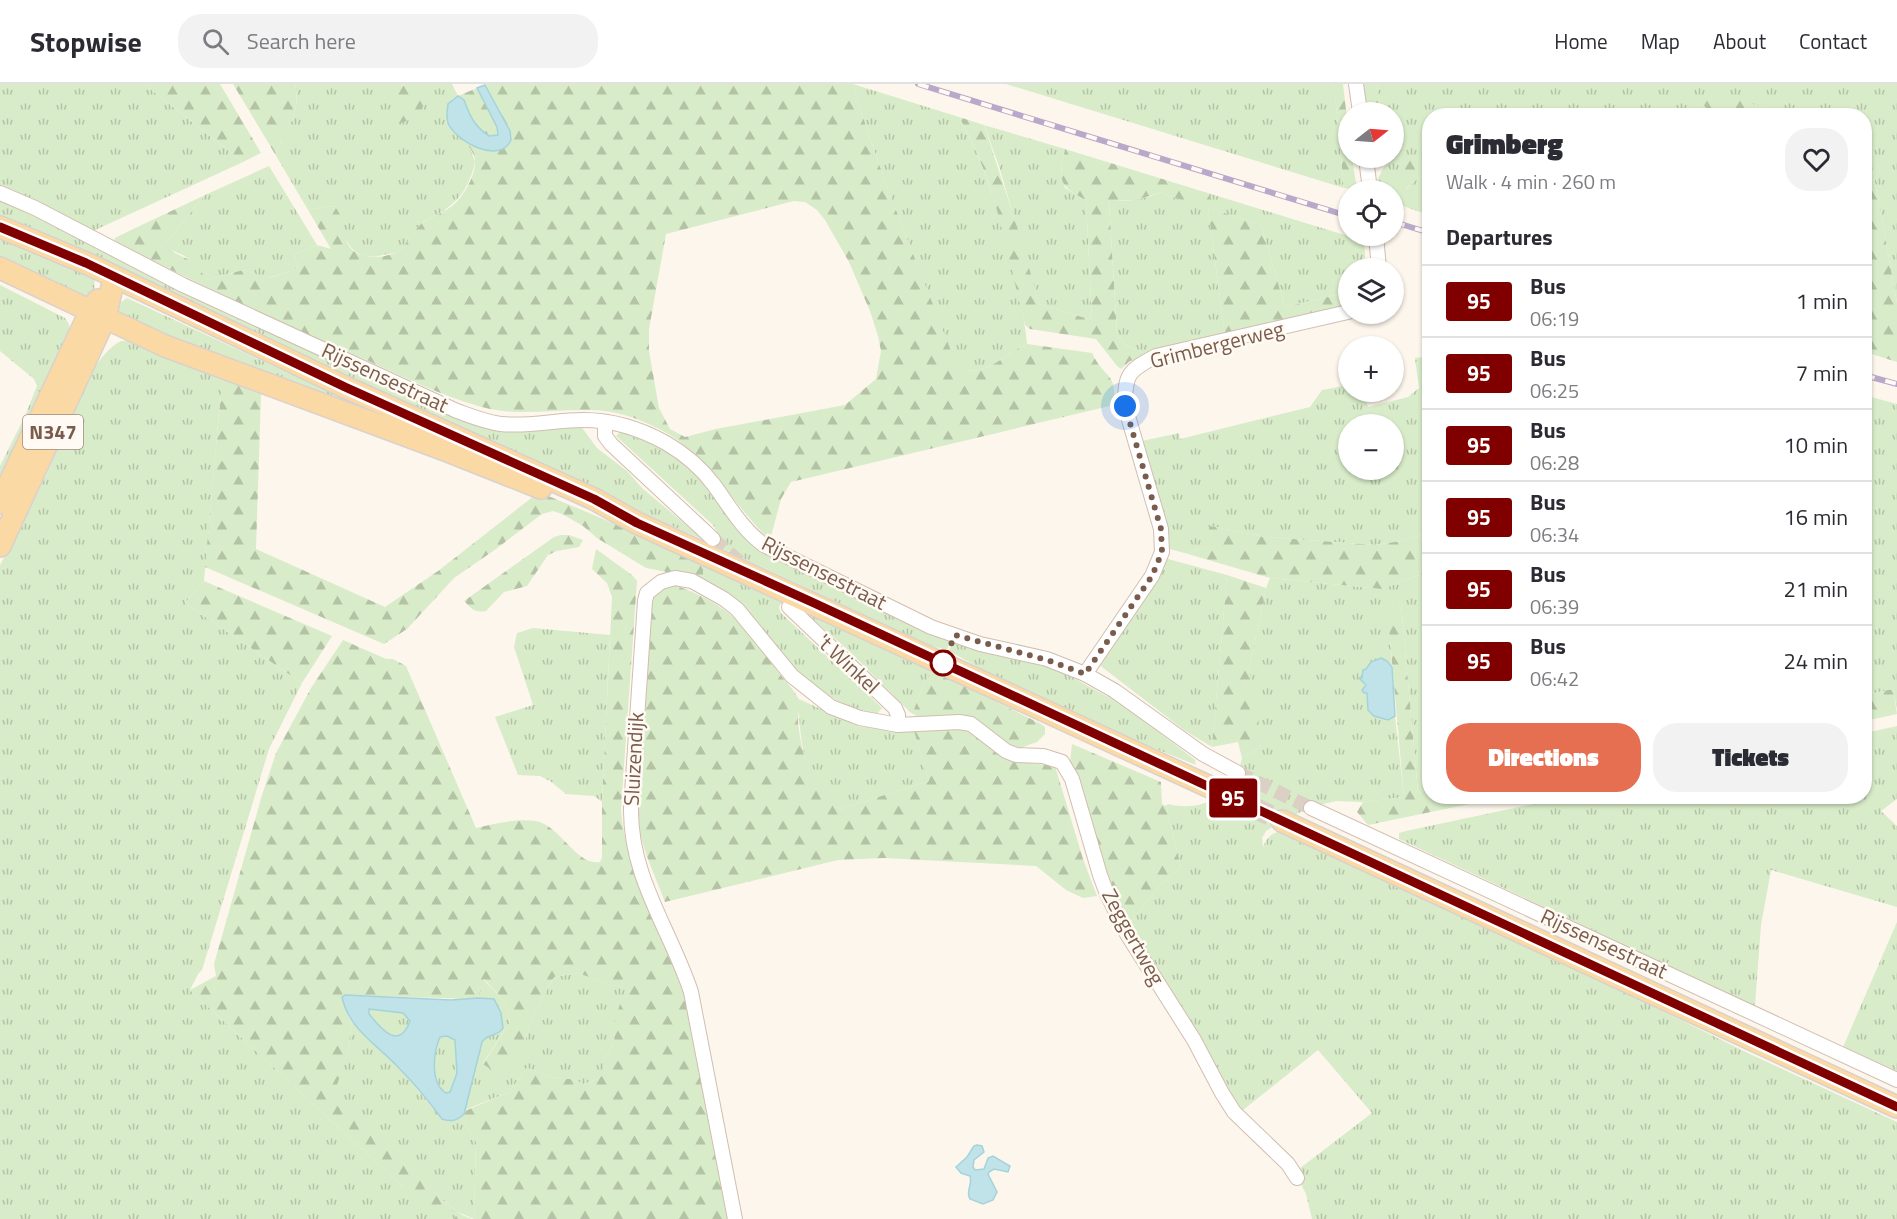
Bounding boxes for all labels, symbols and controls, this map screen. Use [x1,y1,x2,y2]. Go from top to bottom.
search box [178,14,598,68]
text: Stopwise [30,20,142,63]
text: Search here [247,24,356,58]
icon: search [199,25,232,58]
text: Home [1554,25,1608,57]
text: Map [1641,25,1680,57]
text: About [1713,25,1766,57]
text: Contact [1799,25,1867,57]
north arrow [1338,102,1404,168]
map controls [1338,102,1404,480]
text: Grimberg [1446,122,1563,165]
button: heart [1785,128,1848,191]
text: Walk · 4 min · 260 m [1446,166,1616,197]
button: locate [1338,180,1404,246]
text: Departures [1446,220,1553,254]
button: layers [1338,258,1404,324]
text: Bus [1530,269,1566,303]
text: 1 min [1796,284,1848,318]
text: 95 [1467,285,1491,317]
text: 06:19 [1530,303,1579,334]
street label: Grimbergerweg [1146,312,1287,376]
street label: Rijssensestraat [317,334,455,421]
button: + [1338,336,1404,402]
text: Bus [1530,341,1566,375]
text: 7 min [1796,356,1848,390]
text: 95 [1467,357,1491,389]
text: 06:25 [1530,375,1579,406]
your location [1110,391,1140,421]
text: Bus [1530,413,1566,447]
button: − [1338,414,1404,480]
road number: N347 [23,415,83,449]
text: 10 min [1783,428,1848,462]
text: 95 [1467,429,1491,461]
text: 06:28 [1530,447,1579,478]
text: Bus [1530,485,1566,519]
text: 16 min [1783,500,1848,534]
text: 95 [1467,501,1491,533]
text: 06:34 [1530,519,1579,550]
street label: Rijssensestraat [756,527,893,618]
text: Bus [1530,557,1566,591]
text: 21 min [1783,572,1848,606]
text: 95 [1467,573,1491,605]
text: 06:39 [1530,591,1579,622]
street label: 't Winkel [810,626,887,701]
text: Bus [1530,629,1566,663]
text: 24 min [1783,644,1848,678]
text: 95 [1467,645,1491,677]
unlabelled marker [930,650,956,676]
text: 06:42 [1530,663,1579,694]
street label: Sluizendijk [615,711,651,807]
button: Directions [1446,723,1641,792]
button: Tickets [1653,723,1848,792]
line badge: 95 [1206,778,1260,818]
text: 95 [1221,782,1245,814]
street label: Zeggertweg [1094,882,1174,991]
street label: Rijssensestraat [1536,900,1674,987]

